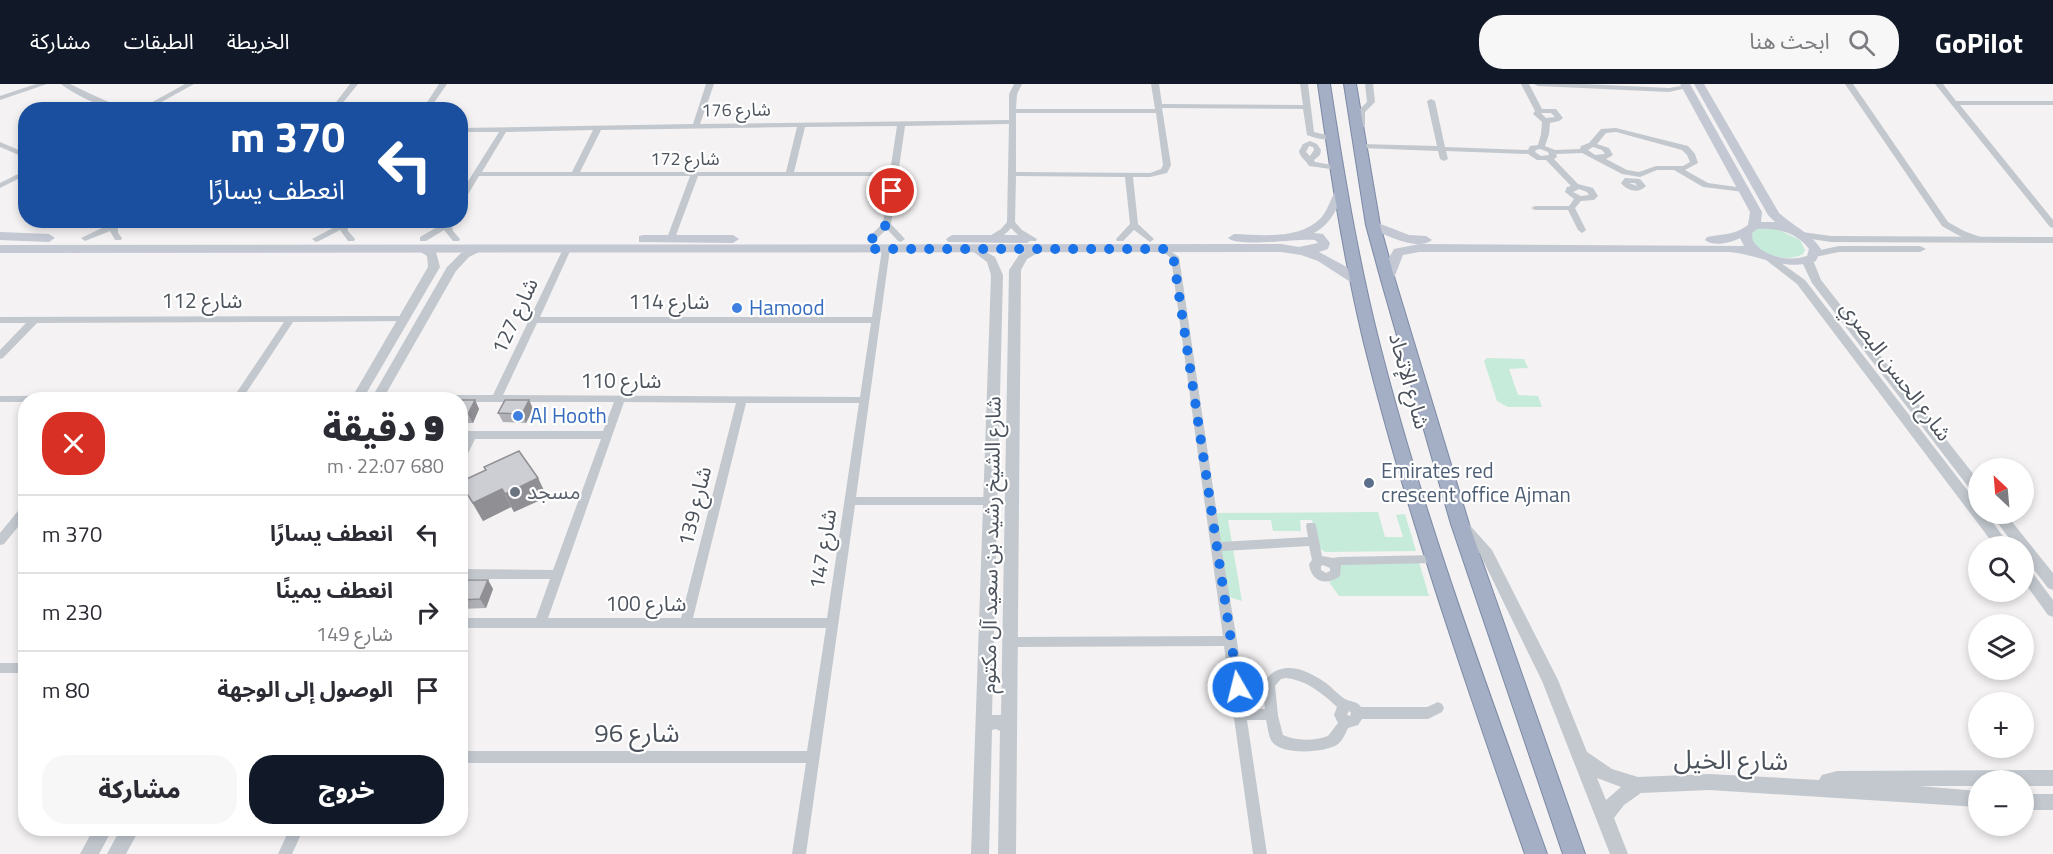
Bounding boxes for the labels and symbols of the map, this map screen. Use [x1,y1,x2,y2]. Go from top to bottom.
street label: شارع 176 [701,95,771,125]
street label: شارع 172 [650,145,720,173]
pin [866,165,917,216]
street label: شارع 127 [483,272,546,359]
street label: شارع 112 [162,284,242,316]
street label: شارع 114 [629,285,709,317]
place label: Hamood [749,291,825,323]
street label: شارع الحسن البصري [1832,293,1960,448]
marker: Hamood [730,301,744,315]
street label: شارع الإتحاد [1381,329,1439,433]
street label: شارع 110 [581,364,661,396]
street label: شارع الشيخ رشيد بن سعيد آل مكتوم [971,396,1010,694]
place label: Al Hooth [530,399,607,431]
marker: Al Hooth [511,409,525,423]
place label: Emirates red crescent office Ajman [1381,454,1571,510]
north arrow [1968,458,2034,524]
street label: شارع 139 [669,463,719,549]
place label: مسجد [527,475,580,507]
marker: Emirates red crescent office Ajman [1362,476,1376,490]
marker: مسجد [508,485,522,499]
street label: شارع 147 [800,506,844,591]
street label: شارع 100 [606,587,686,619]
position arrow [1206,655,1270,719]
street label: شارع 96 [594,713,680,752]
street label: شارع الخيل [1673,739,1789,780]

